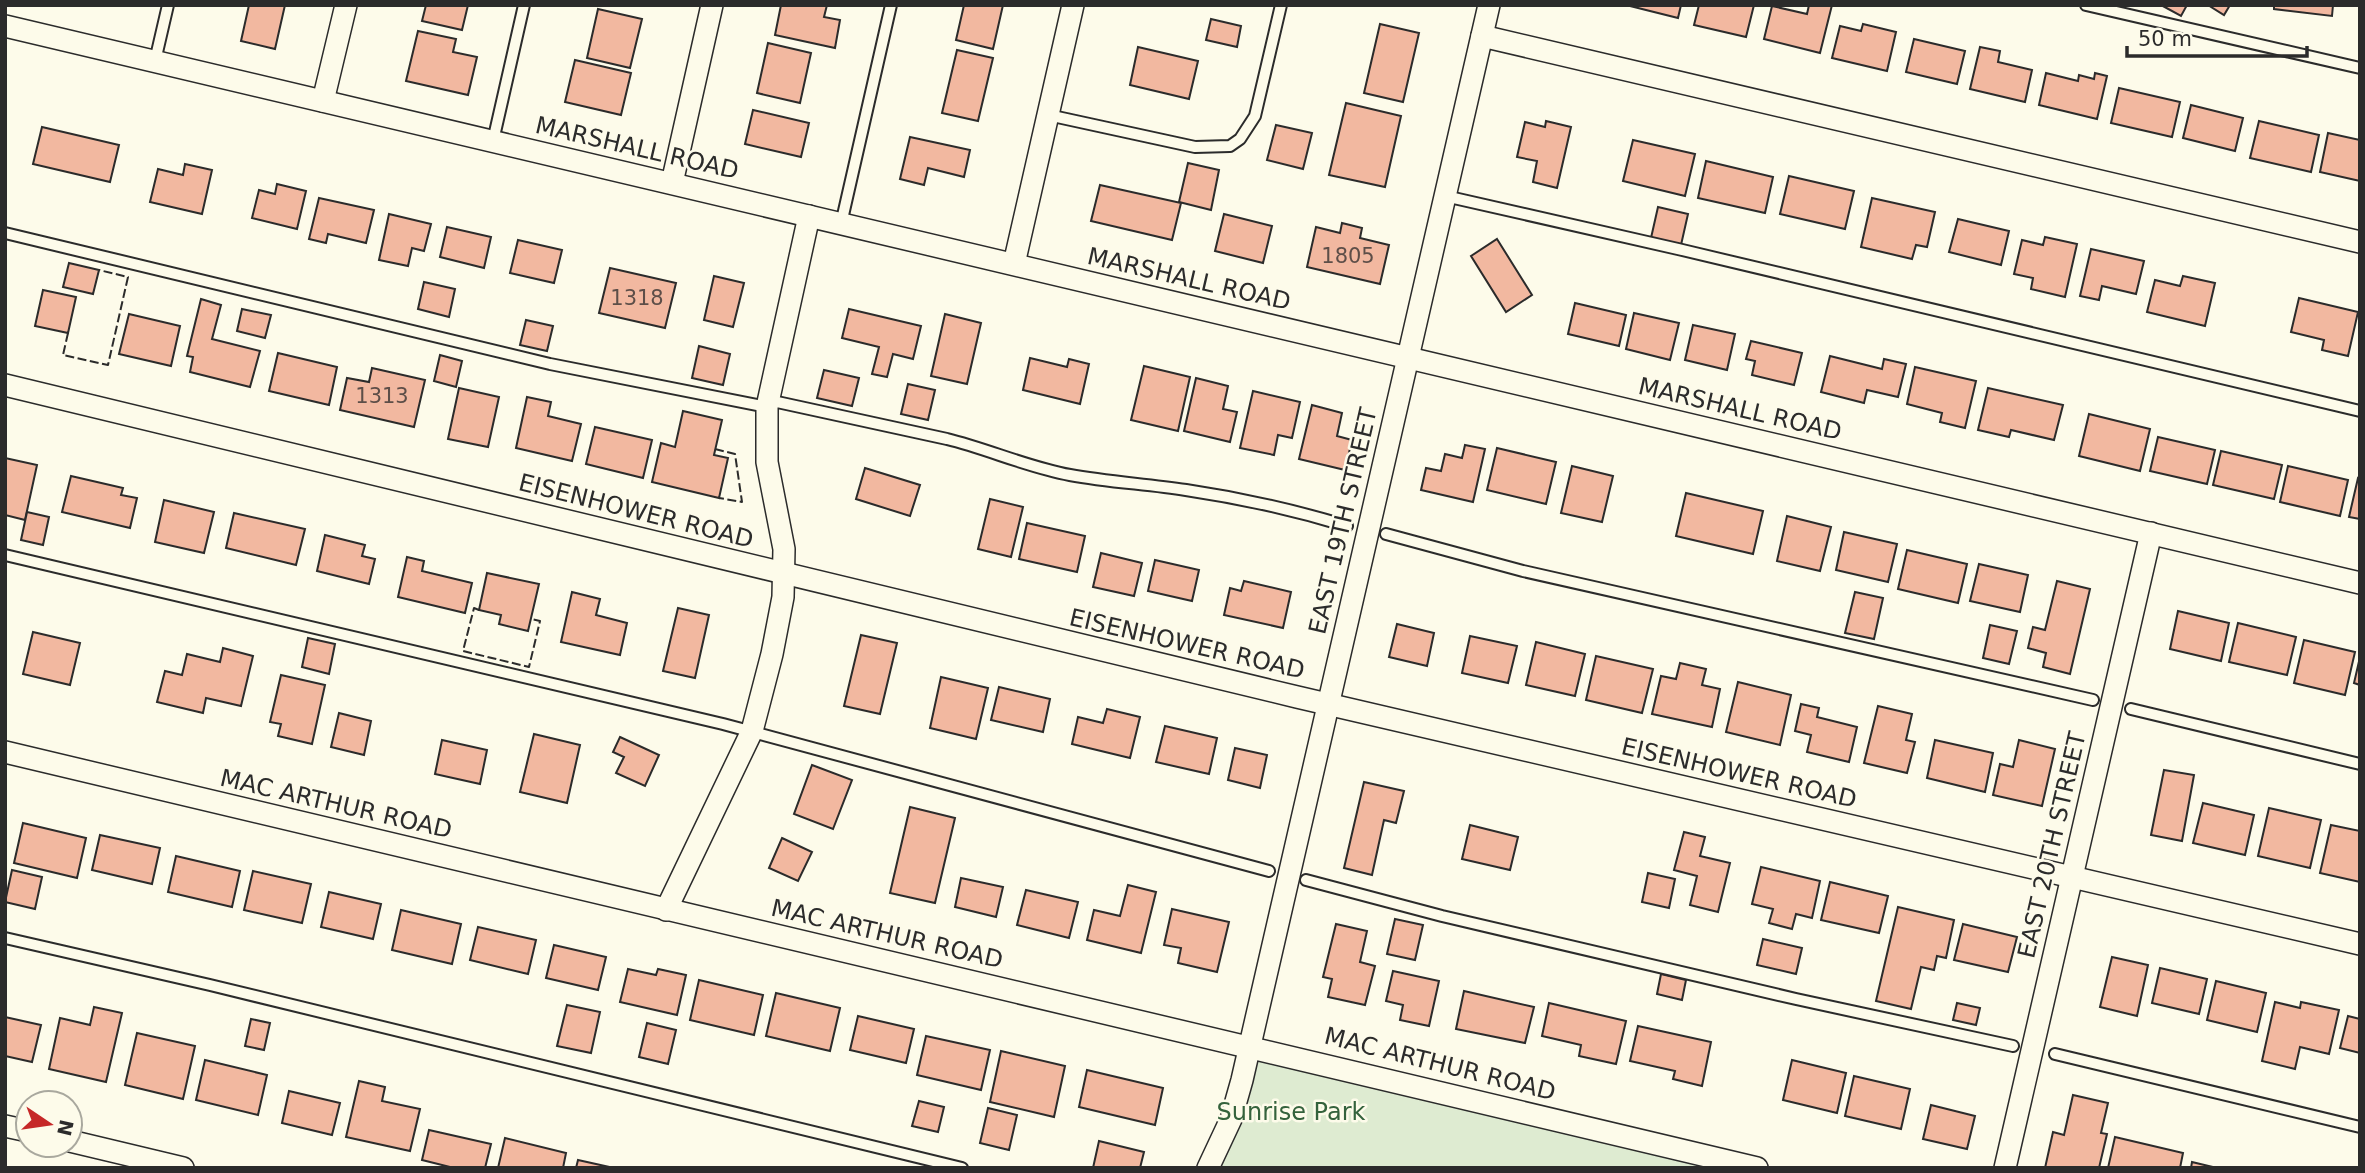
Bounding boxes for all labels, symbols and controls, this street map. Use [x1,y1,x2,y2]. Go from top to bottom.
scale bar [2127,14,2307,58]
text: 50 m [2138,27,2192,51]
street label: MARSHALL ROAD [533,111,741,185]
street label: MARSHALL ROAD [1085,242,1293,316]
house number: 1805 [1321,244,1375,268]
house number: 1318 [610,286,664,310]
street label: MARSHALL ROAD [1636,372,1844,446]
house number: 1313 [355,384,409,408]
street label: EAST 19TH STREET [1303,405,1383,637]
street label: EISENHOWER ROAD [516,468,756,554]
street label: EISENHOWER ROAD [1067,603,1307,685]
street label: EAST 20TH STREET [2012,729,2092,961]
street label: EISENHOWER ROAD [1619,732,1859,814]
street label: MAC ARTHUR ROAD [217,764,455,844]
street label: MAC ARTHUR ROAD [768,894,1006,974]
street label: MAC ARTHUR ROAD [1322,1022,1558,1106]
north arrow [14,1089,84,1159]
park label: Sunrise Park [1217,1098,1366,1126]
text: N [53,1118,78,1138]

